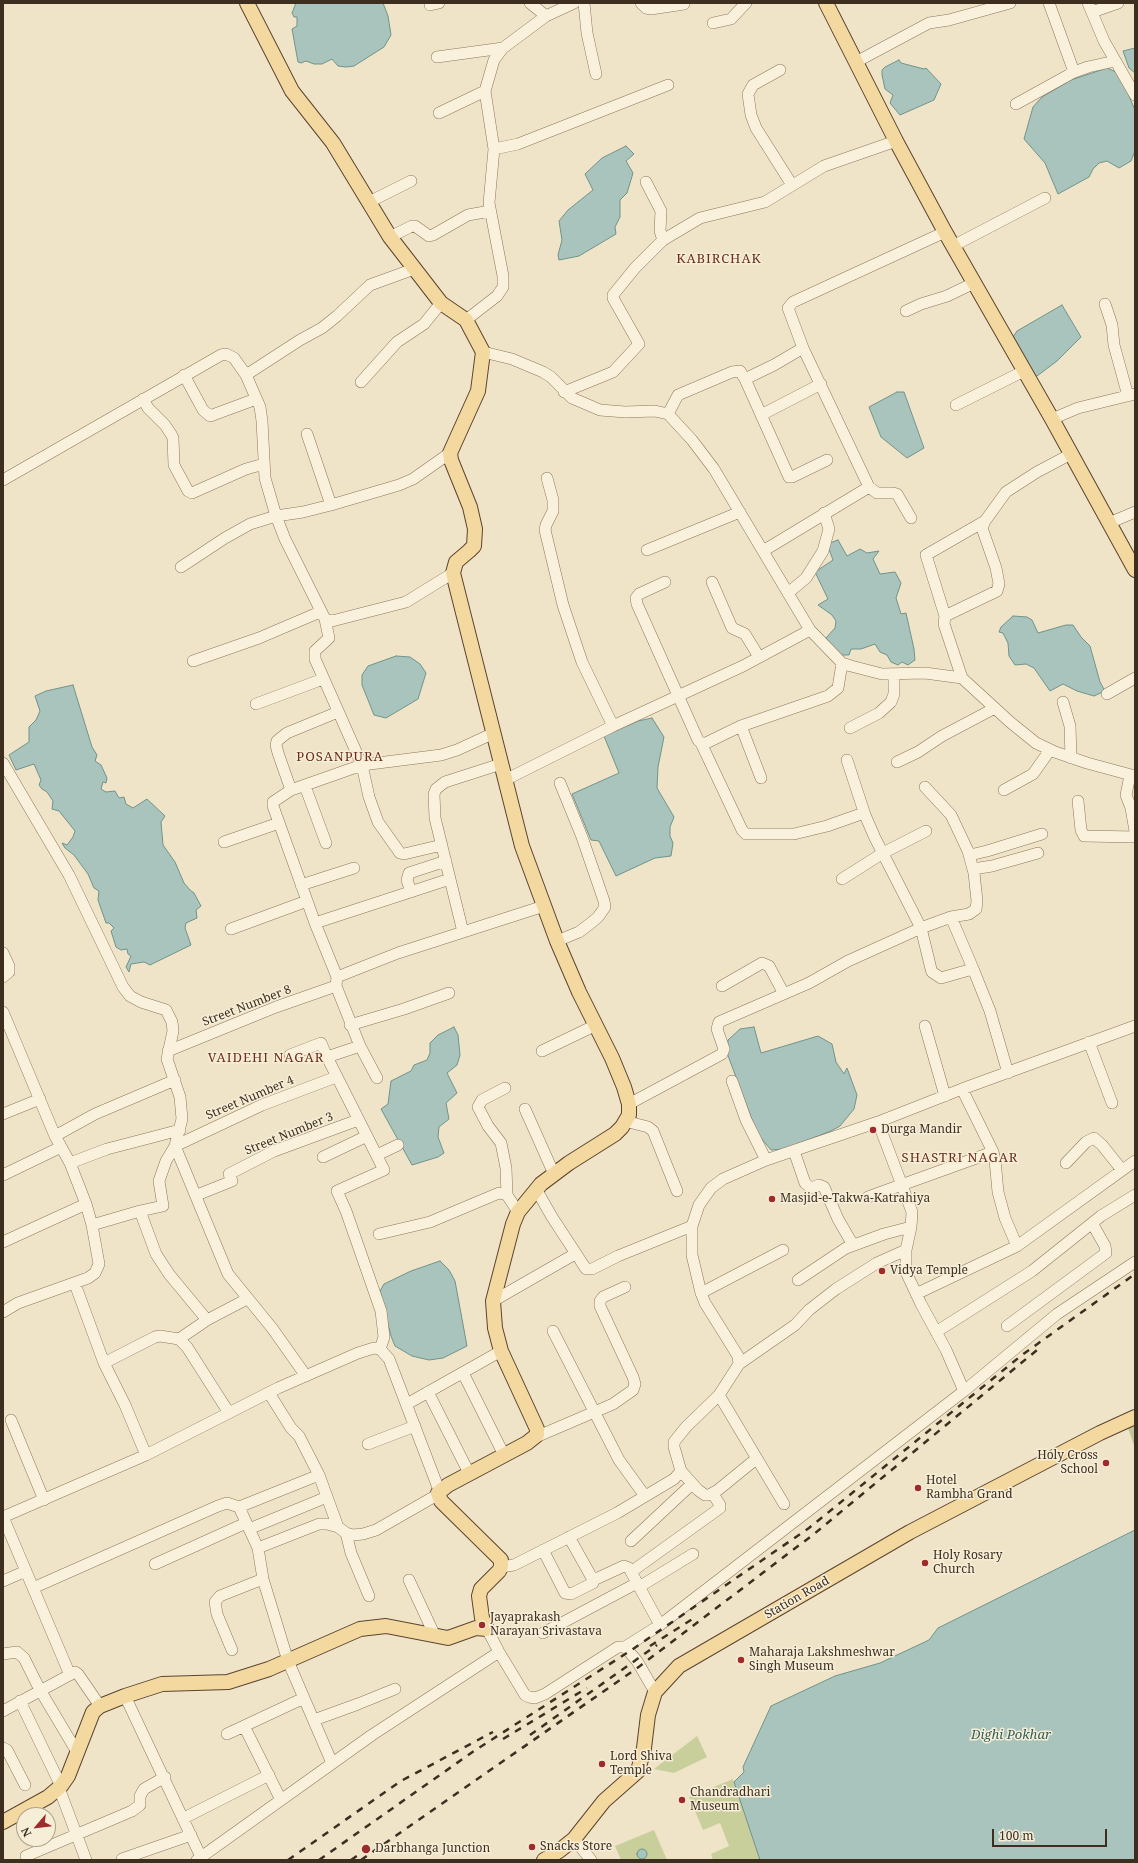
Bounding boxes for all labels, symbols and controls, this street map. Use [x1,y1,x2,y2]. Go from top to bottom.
district label: KABIRCHAK [676,251,762,267]
district label: POSANPURA [296,749,384,765]
street label: Street Number 8 [201,982,293,1030]
district label: VAIDEHI NAGAR [208,1050,324,1066]
street label: Street Number 4 [204,1073,296,1123]
street label: Street Number 3 [243,1110,335,1158]
place label: Durga Mandir [881,1123,962,1137]
marker: Durga Mandir [868,1125,878,1135]
district label: SHASTRI NAGAR [902,1150,1018,1166]
place label: Masjid-e-Takwa-Katrahiya [780,1192,930,1206]
marker: Masjid-e-Takwa-Katrahiya [767,1194,777,1204]
place label: Vidya Temple [890,1264,968,1278]
marker: Vidya Temple [877,1266,887,1276]
place label: Holy Cross School [1037,1449,1098,1477]
marker: Holy Cross School [1101,1458,1111,1468]
place label: Hotel Rambha Grand [926,1474,1013,1502]
marker: Hotel Rambha Grand [913,1483,923,1493]
place label: Holy Rosary Church [933,1549,1002,1577]
marker: Holy Rosary Church [920,1558,930,1568]
street label: Station Road [762,1574,832,1622]
place label: Jayaprakash Narayan Srivastava [490,1611,602,1639]
marker: Jayaprakash Narayan Srivastava [477,1620,487,1630]
place label: Maharaja Lakshmeshwar Singh Museum [749,1646,895,1674]
marker: Maharaja Lakshmeshwar Singh Museum [736,1655,746,1665]
water label: Dighi Pokhar [971,1727,1051,1743]
place label: Lord Shiva Temple [610,1750,672,1778]
marker: Lord Shiva Temple [597,1759,607,1769]
place label: Chandradhari Museum [690,1786,770,1814]
marker: Chandradhari Museum [677,1795,687,1805]
north arrow [16,1807,56,1847]
scale bar [994,1821,1109,1847]
text: N [17,1825,35,1840]
text: 100 m [999,1827,1034,1844]
place label: Snacks Store [540,1840,612,1854]
place label: Darbhanga Junction [375,1842,490,1856]
marker: Snacks Store [527,1842,537,1852]
marker: Darbhanga Junction [360,1843,372,1855]

